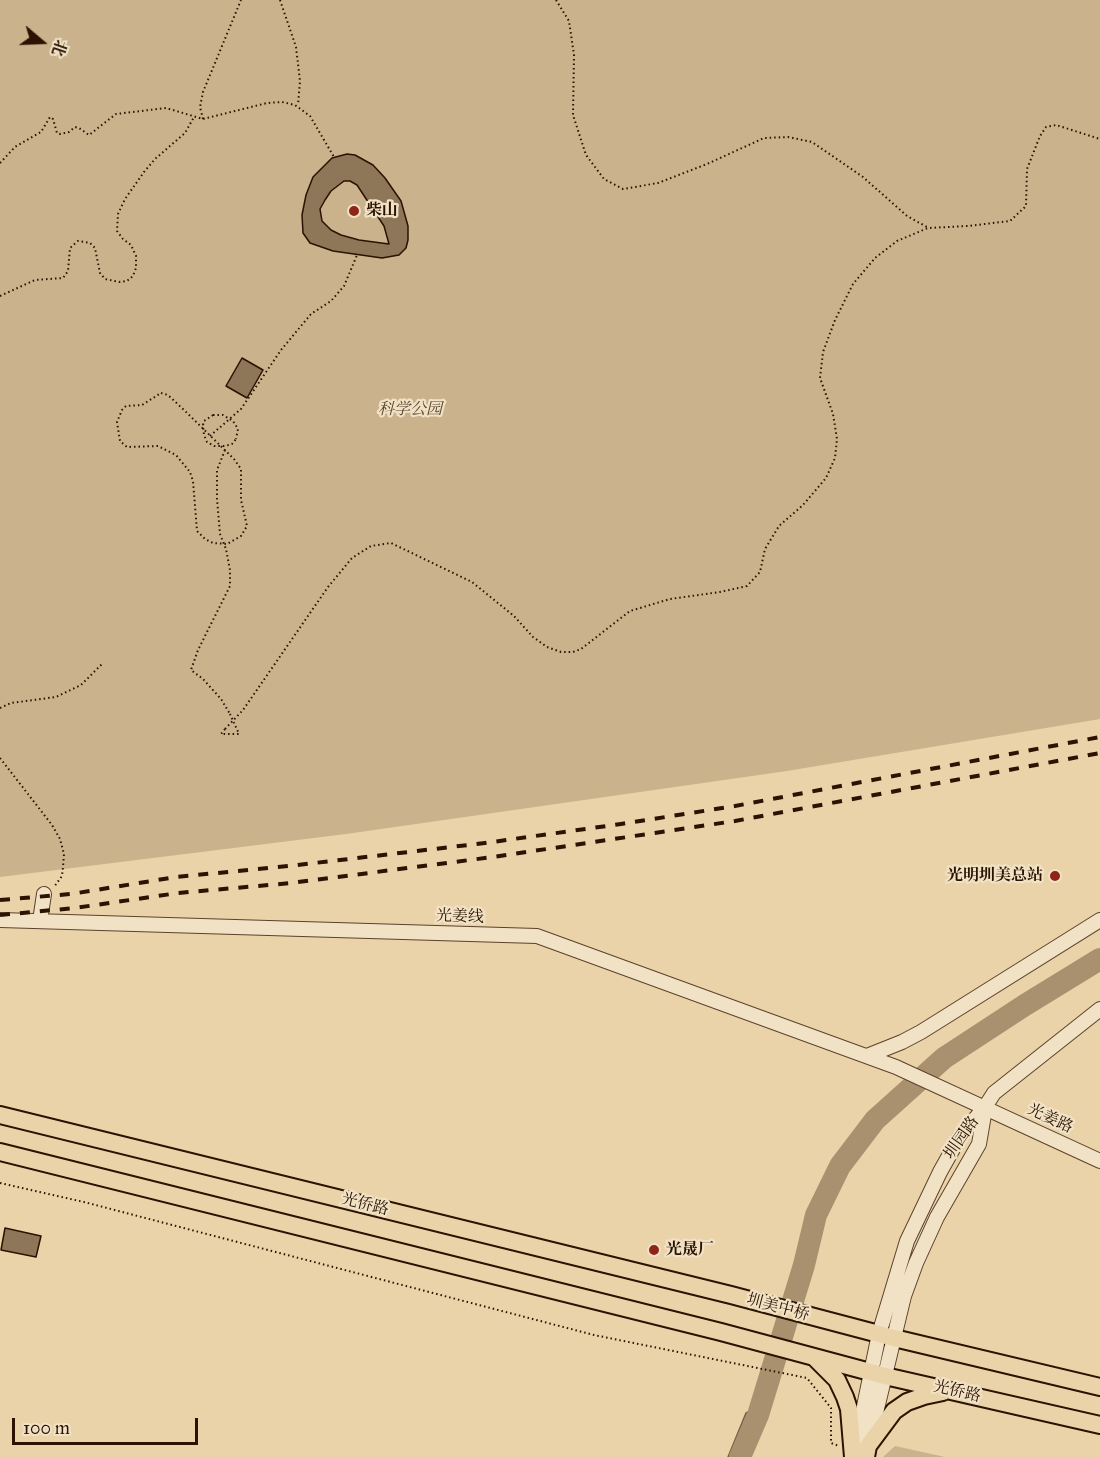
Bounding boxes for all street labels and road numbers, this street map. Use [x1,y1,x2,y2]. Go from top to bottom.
street label: 光姜线 [436,907,484,927]
street label: 光姜路 [1024,1100,1076,1138]
street label: 圳园路 [940,1113,984,1163]
street label: 光侨路 [339,1190,391,1220]
street label: 圳美中桥 [745,1290,811,1326]
street label: 光侨路 [931,1377,983,1407]

